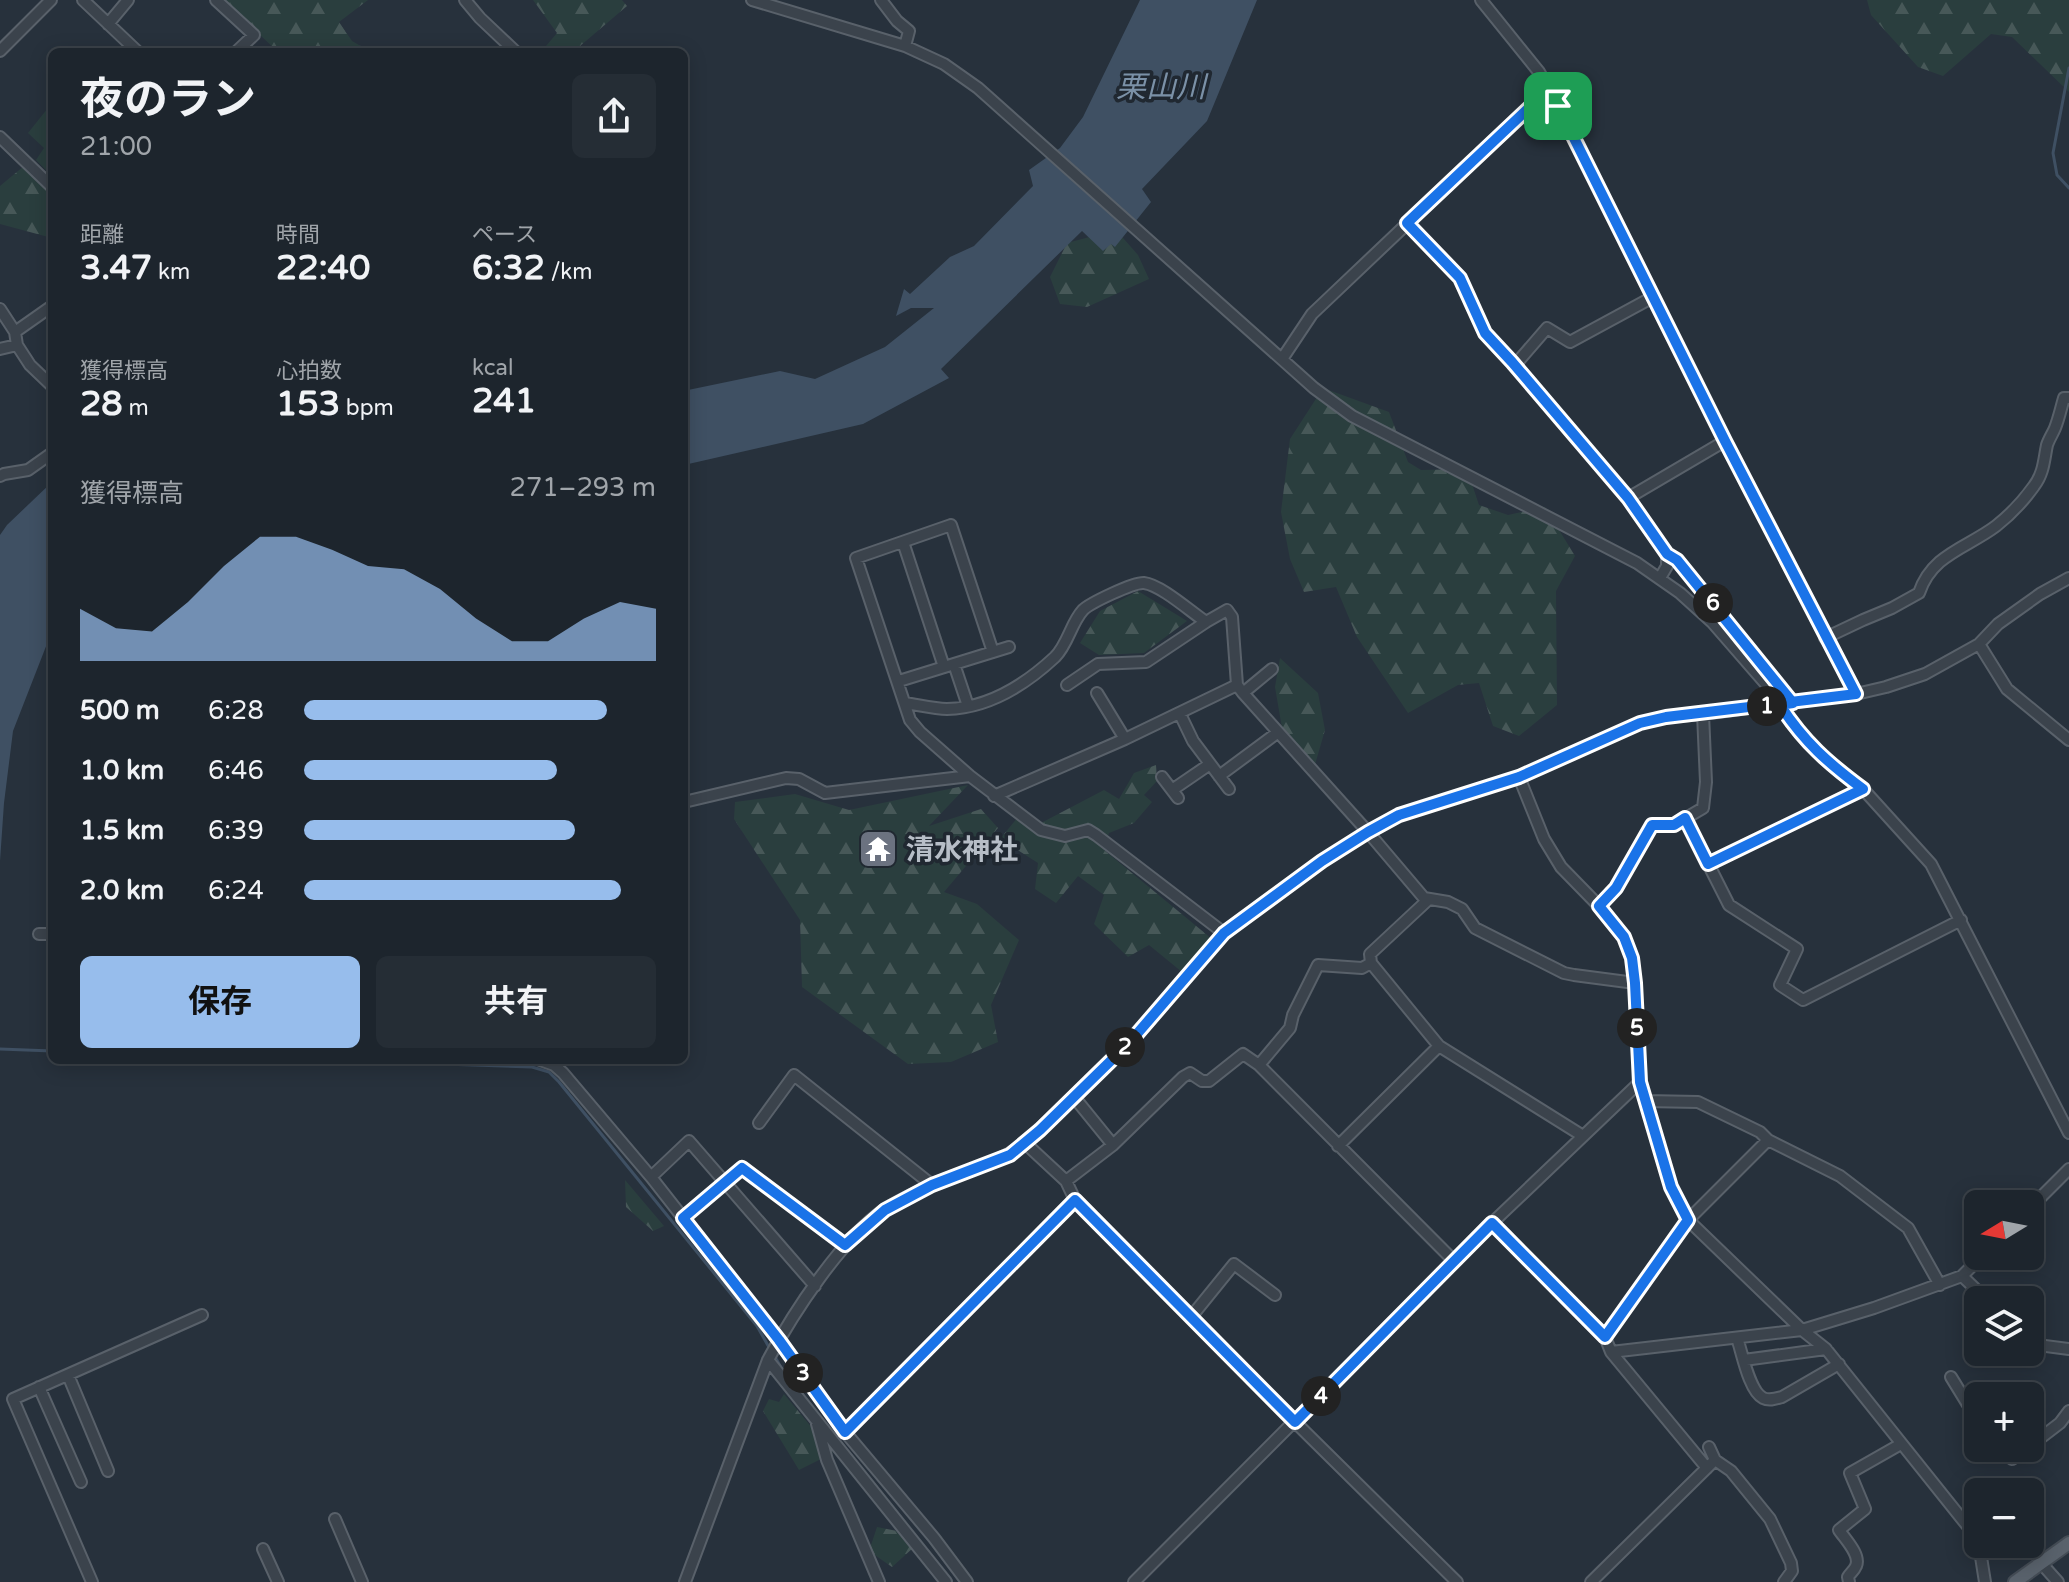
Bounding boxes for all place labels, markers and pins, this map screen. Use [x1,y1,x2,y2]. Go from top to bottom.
pin [1524,72,1592,140]
pin: 6 [1693,583,1733,623]
pin: 1 [1747,686,1787,726]
temple icon: 清水神社 [857,828,899,870]
place label: 清水神社 [906,833,1018,867]
pin: 5 [1617,1008,1657,1048]
pin: 2 [1105,1027,1145,1067]
pin: 3 [783,1353,823,1393]
pin: 4 [1301,1376,1341,1416]

